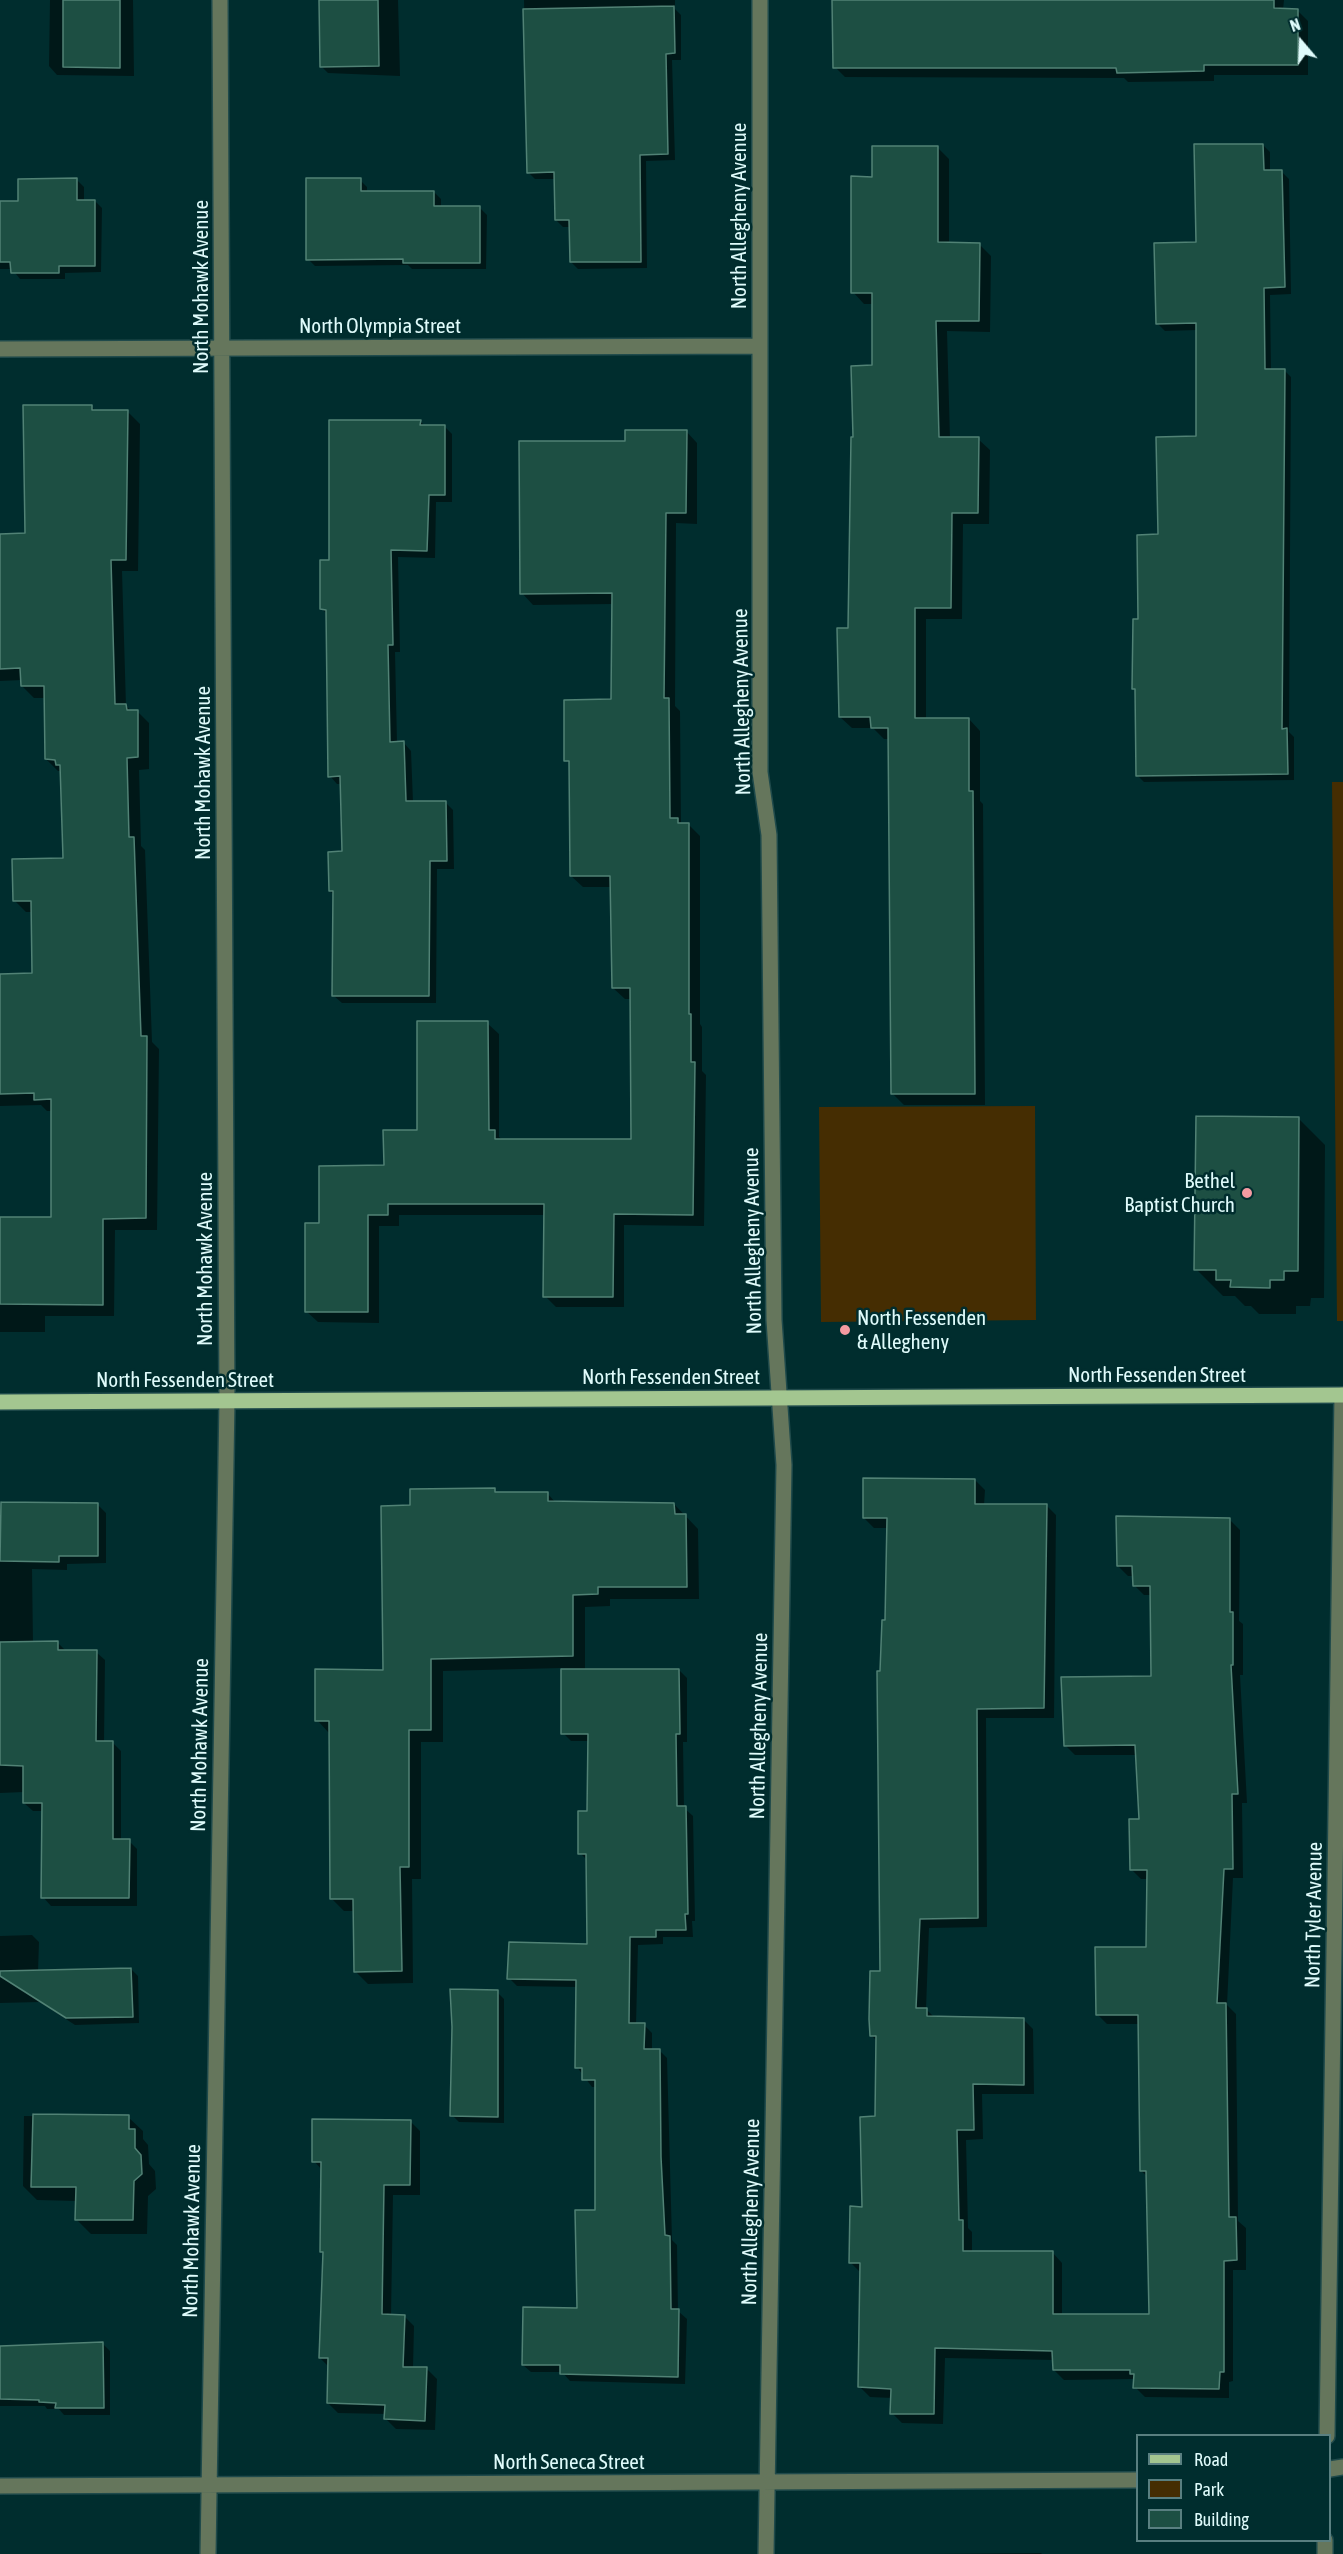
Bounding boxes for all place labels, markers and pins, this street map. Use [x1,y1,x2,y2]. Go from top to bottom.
place label: Bethel Baptist Church [1124,1168,1235,1218]
marker: Bethel Baptist Church [1240,1186,1254,1200]
place label: North Fessenden & Allegheny [857,1305,986,1355]
marker: North Fessenden & Allegheny [838,1323,852,1337]

